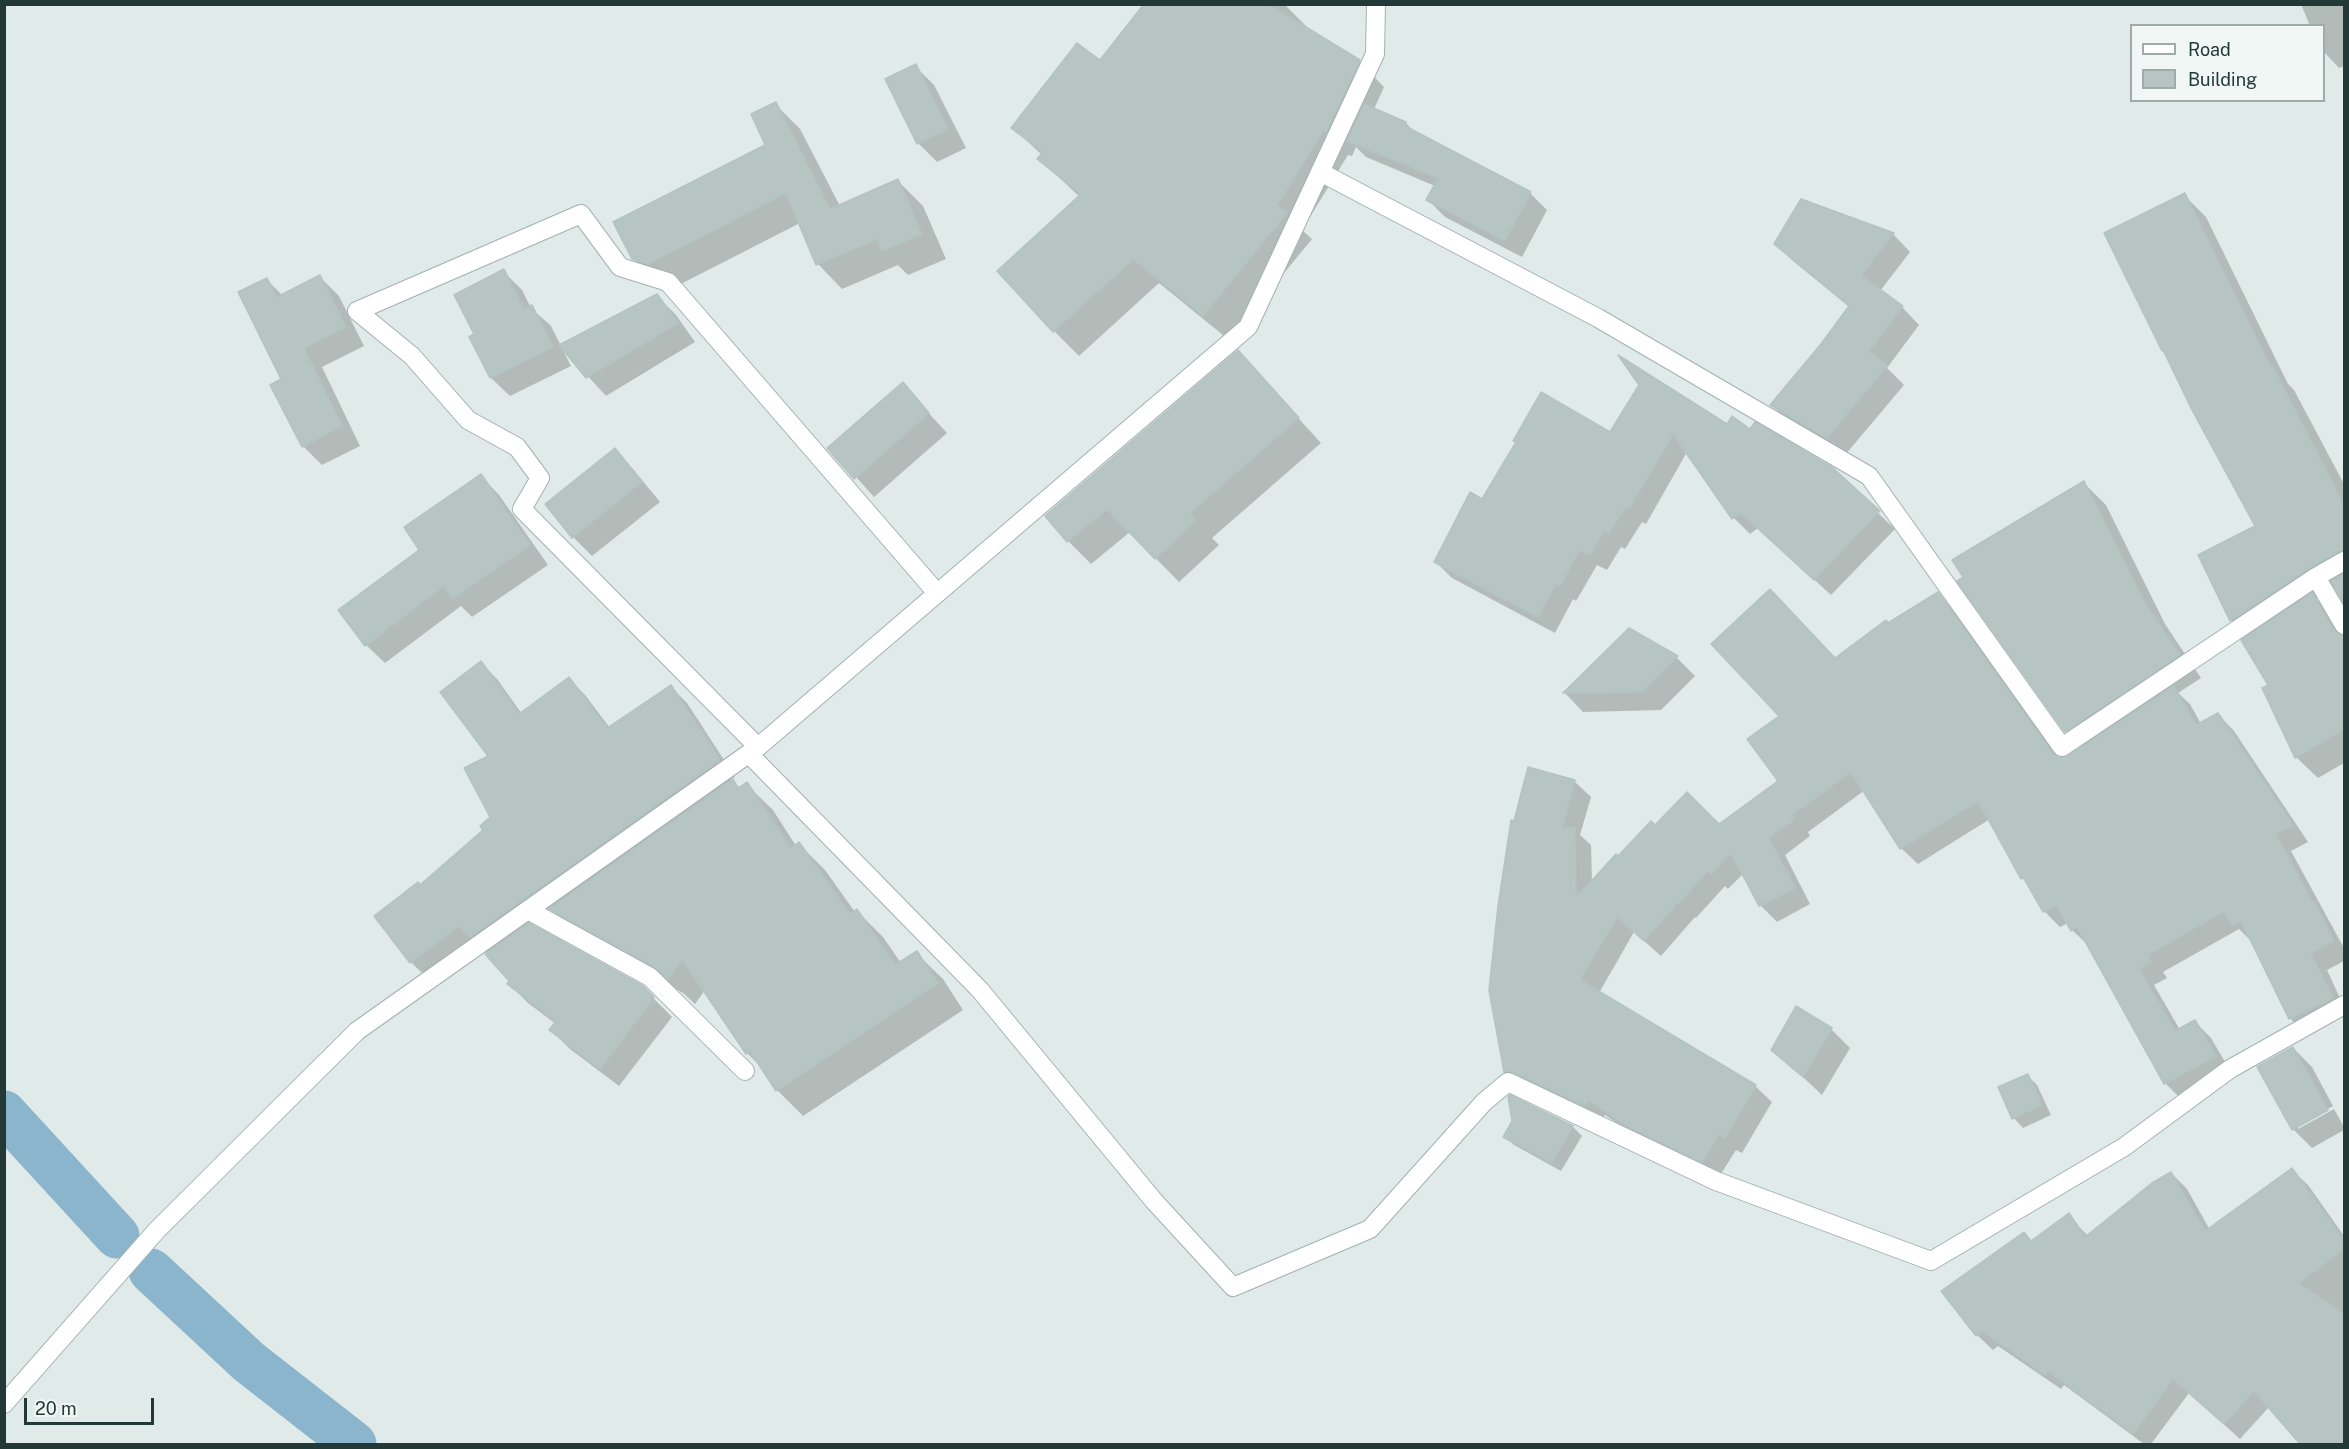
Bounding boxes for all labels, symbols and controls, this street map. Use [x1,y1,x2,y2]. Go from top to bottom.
legend [2130,24,2325,102]
text: Road [2188,39,2231,60]
text: Building [2188,69,2257,90]
scale bar [27,1386,158,1424]
text: 20 m [35,1398,77,1419]

